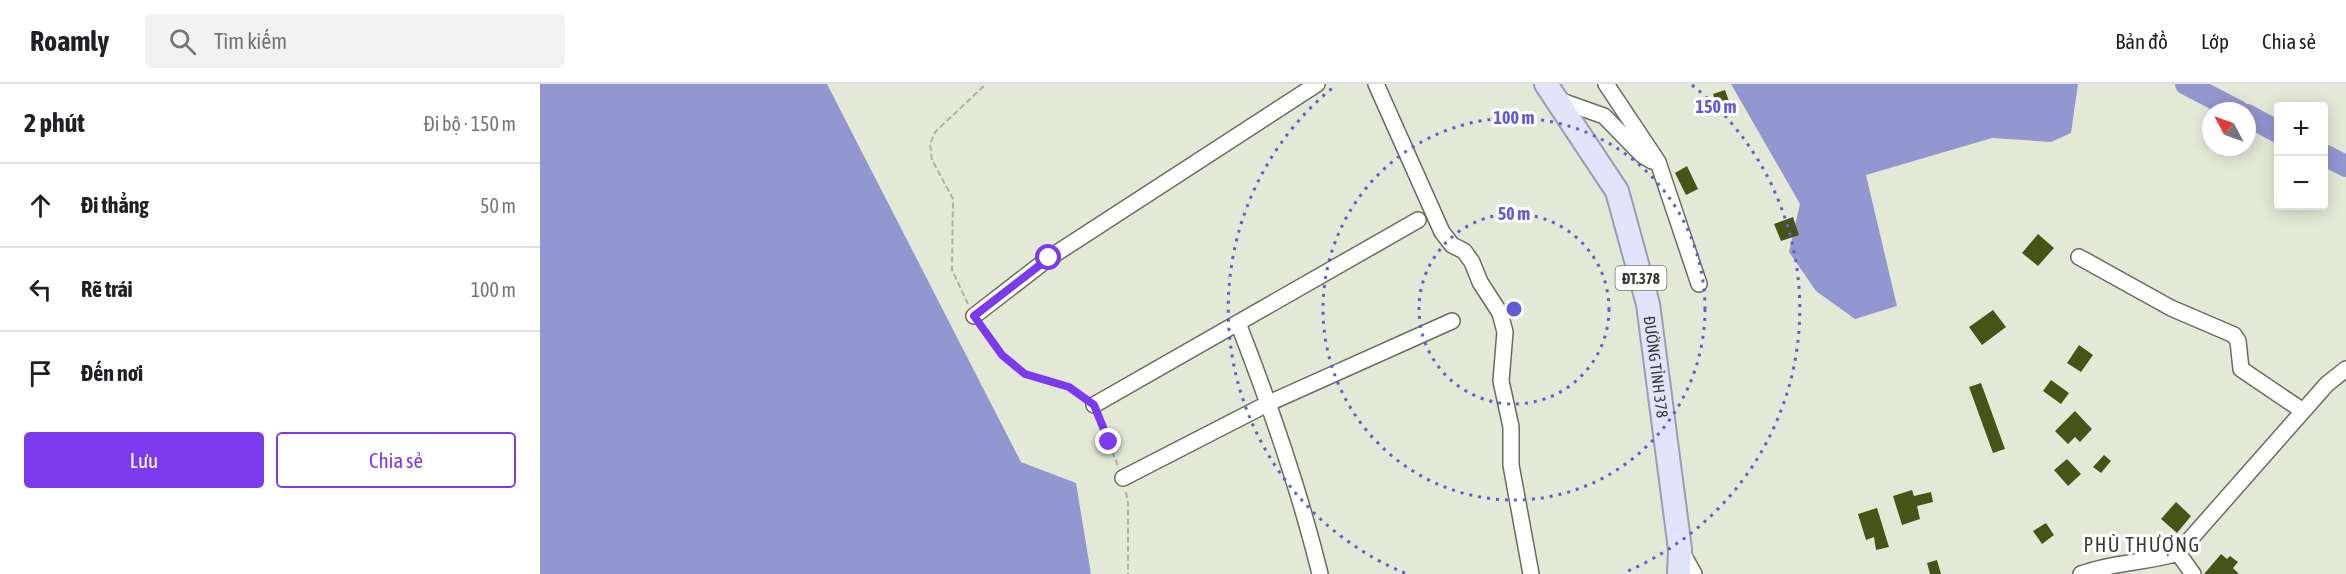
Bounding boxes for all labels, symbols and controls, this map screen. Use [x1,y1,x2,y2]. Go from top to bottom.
search box [145,14,565,68]
text: Roamly [30,25,109,57]
icon: search [166,25,199,58]
text: Tìm kiếm [214,28,287,54]
text: Bản đồ [2115,29,2168,53]
text: Lớp [2201,29,2229,53]
text: Chia sẻ [2262,29,2316,53]
text: 150 m [1696,96,1736,117]
north arrow [2202,102,2256,156]
map controls [2274,102,2328,210]
button: + [2274,102,2328,156]
text: 100 m [1494,107,1534,128]
text: 2 phút [24,108,85,138]
text: Đi bộ · 150 m [423,112,516,135]
button: − [2274,156,2328,210]
icon: ahead [24,189,57,222]
text: Đi thẳng [81,192,149,218]
text: 50 m [480,194,516,217]
text: 50 m [1498,203,1530,224]
route start [1035,244,1061,270]
road number: ĐT.378 [1616,266,1666,290]
icon: left [24,273,57,306]
text: Rẽ trái [81,276,133,302]
text: 100 m [471,278,516,301]
centre of rings [1504,299,1524,319]
street label: ĐƯỜNG TỈNH 378 [1641,315,1672,419]
icon: arrive [24,357,57,390]
text: Đến nơi [81,360,143,386]
route end [1095,428,1121,454]
button: Lưu [24,432,264,488]
button: Chia sẻ [276,432,516,488]
district label: PHÙ THƯỢNG [2083,533,2201,556]

